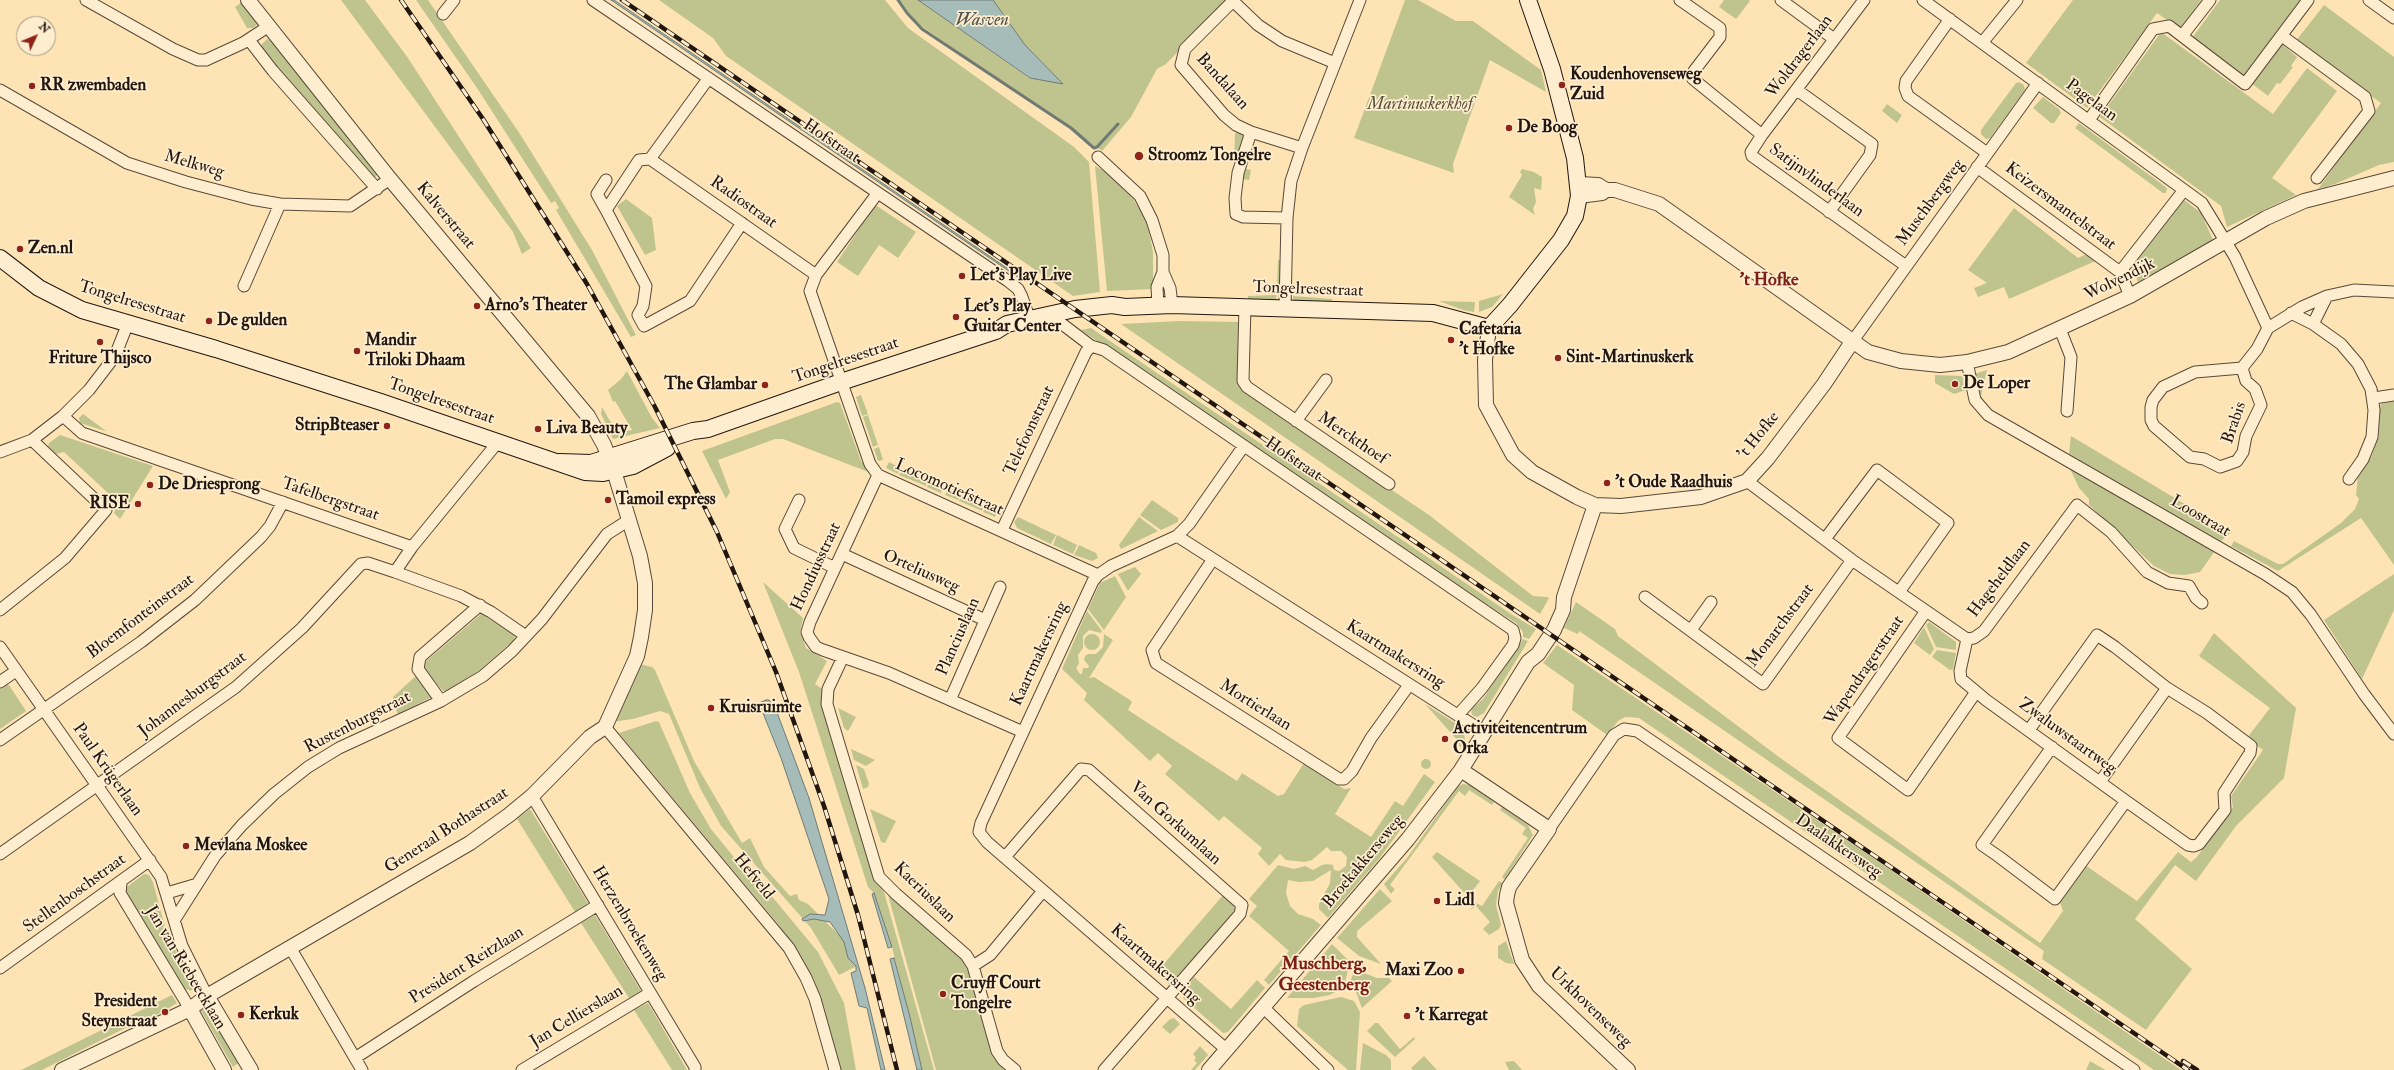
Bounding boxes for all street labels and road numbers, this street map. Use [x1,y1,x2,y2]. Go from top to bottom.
street label: Woldragerlaan [1762,11,1838,103]
street label: Bandalaan [1191,49,1253,115]
street label: Pagelaan [2061,75,2121,127]
street label: Hofstraat [799,115,863,169]
street label: Satijnvlinderlaan [1764,140,1868,222]
street label: Melkweg [162,147,226,183]
street label: Muschbergweg [1893,156,1969,250]
street label: Keizersmantelstraat [2000,159,2120,255]
street label: Radiostraat [705,172,781,234]
street label: Kalverstraat [411,178,479,254]
street label: Wolvendijk [2081,254,2159,306]
street label: Tongelresestraat [76,277,188,329]
street label: Tongelresestraat [1252,278,1364,302]
street label: Tongelresestraat [790,333,902,389]
street label: Tongelresestraat [385,374,497,430]
street label: Telefoonstraat [1000,383,1060,479]
street label: Brabis [2218,399,2252,447]
street label: Merckthoef [1313,408,1391,470]
street label: 't Hofke [1734,408,1784,464]
street label: Hofstraat [1261,433,1325,487]
street label: Locomotiefstraat [892,455,1006,521]
street label: Tafelbergstraat [279,474,381,526]
street label: Loostraat [2166,492,2234,542]
street label: Hondiusstraat [788,520,846,614]
street label: Hageheldlaan [1964,536,2036,622]
street label: Orteliusweg [879,546,963,598]
street label: Bloemfonteinstraat [83,570,199,664]
street label: Monarchstraat [1743,580,1819,672]
street label: Planciuslaan [933,595,985,679]
street label: Kaartmakersring [1007,598,1073,710]
street label: Wapendragerstraat [1821,612,1909,730]
street label: Kaartmakersring [1342,616,1448,694]
street label: Johannesburgstraat [135,648,251,742]
street label: Mortierlaan [1215,676,1295,736]
street label: Rustenburgstraat [301,687,415,759]
street label: Zwaluwstaartweg [2014,695,2120,779]
street label: Paul Krügerlaan [67,719,147,821]
street label: Van Gorkumlaan [1125,778,1225,870]
street label: Generaal Bothastraat [381,783,513,879]
street label: Broekakkerseweg [1319,811,1409,913]
street label: Daalakkersweg [1791,811,1885,883]
street label: Stellenboschstraat [20,850,130,938]
street label: Hefveld [728,850,778,904]
street label: Kaeriuslaan [889,858,959,928]
street label: Herzenbroekenweg [587,863,671,985]
street label: Jan van Riebeecklaan [140,902,230,1034]
street label: Kaartmakersring [1106,920,1204,1010]
street label: President Reitzlaan [406,923,528,1009]
street label: Urkhovenseweg [1544,964,1636,1052]
street label: Jan Cellierslaan [527,981,627,1053]

